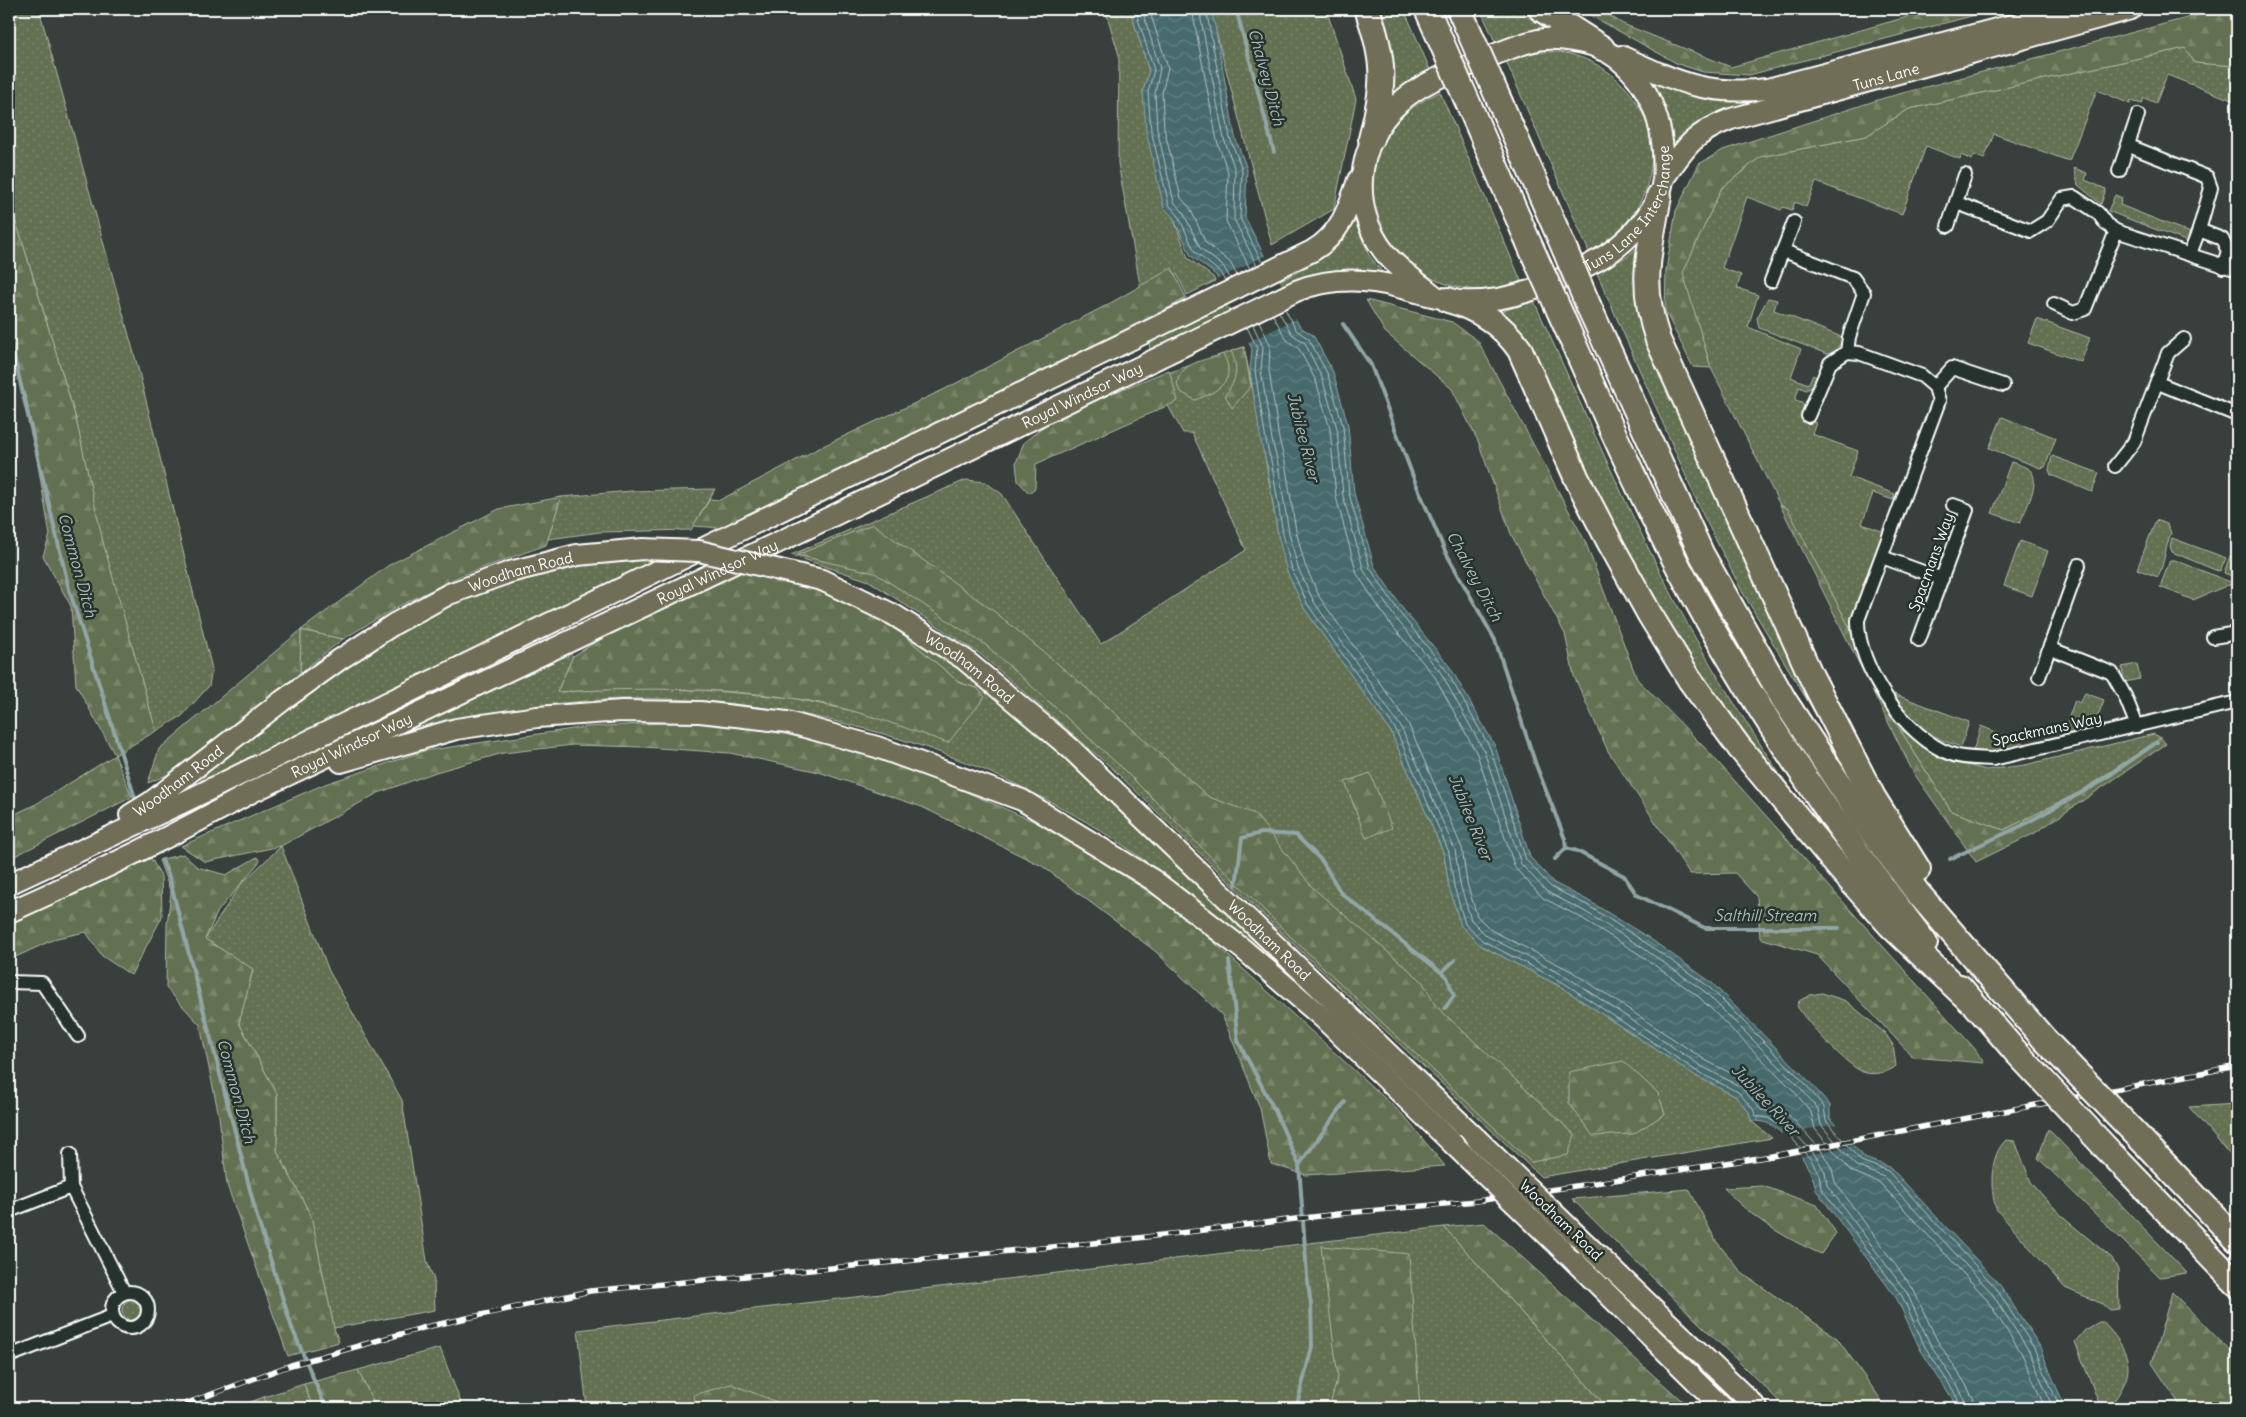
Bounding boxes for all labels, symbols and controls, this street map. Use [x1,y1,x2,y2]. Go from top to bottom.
water label: Chalvey Ditch [1244,26,1290,128]
street label: Tuns Lane [1851,58,1921,95]
street label: Tuns Lane Interchange [1580,145,1673,276]
street label: Royal Windsor Way [1018,358,1145,432]
water label: Jubilee River [1283,390,1325,486]
street label: Spacmans Way [1904,510,1958,614]
water label: Common Ditch [54,511,102,620]
water label: Chalvey Ditch [1443,527,1508,625]
street label: Royal Windsor Way [654,534,781,608]
street label: Woodham Road [466,547,575,596]
street label: Woodham Road [921,627,1019,707]
street label: Royal Windsor Way [288,708,415,782]
street label: Spackmans Way [1990,708,2104,750]
street label: Woodham Road [129,740,227,820]
water label: Jubilee River [1445,771,1498,865]
street label: Woodham Road [1224,896,1315,984]
water label: Salthill Stream [1714,905,1817,925]
water label: Common Ditch [213,1037,261,1146]
water label: Jubilee River [1728,1060,1806,1142]
street label: Woodham Road [1516,1176,1607,1264]

